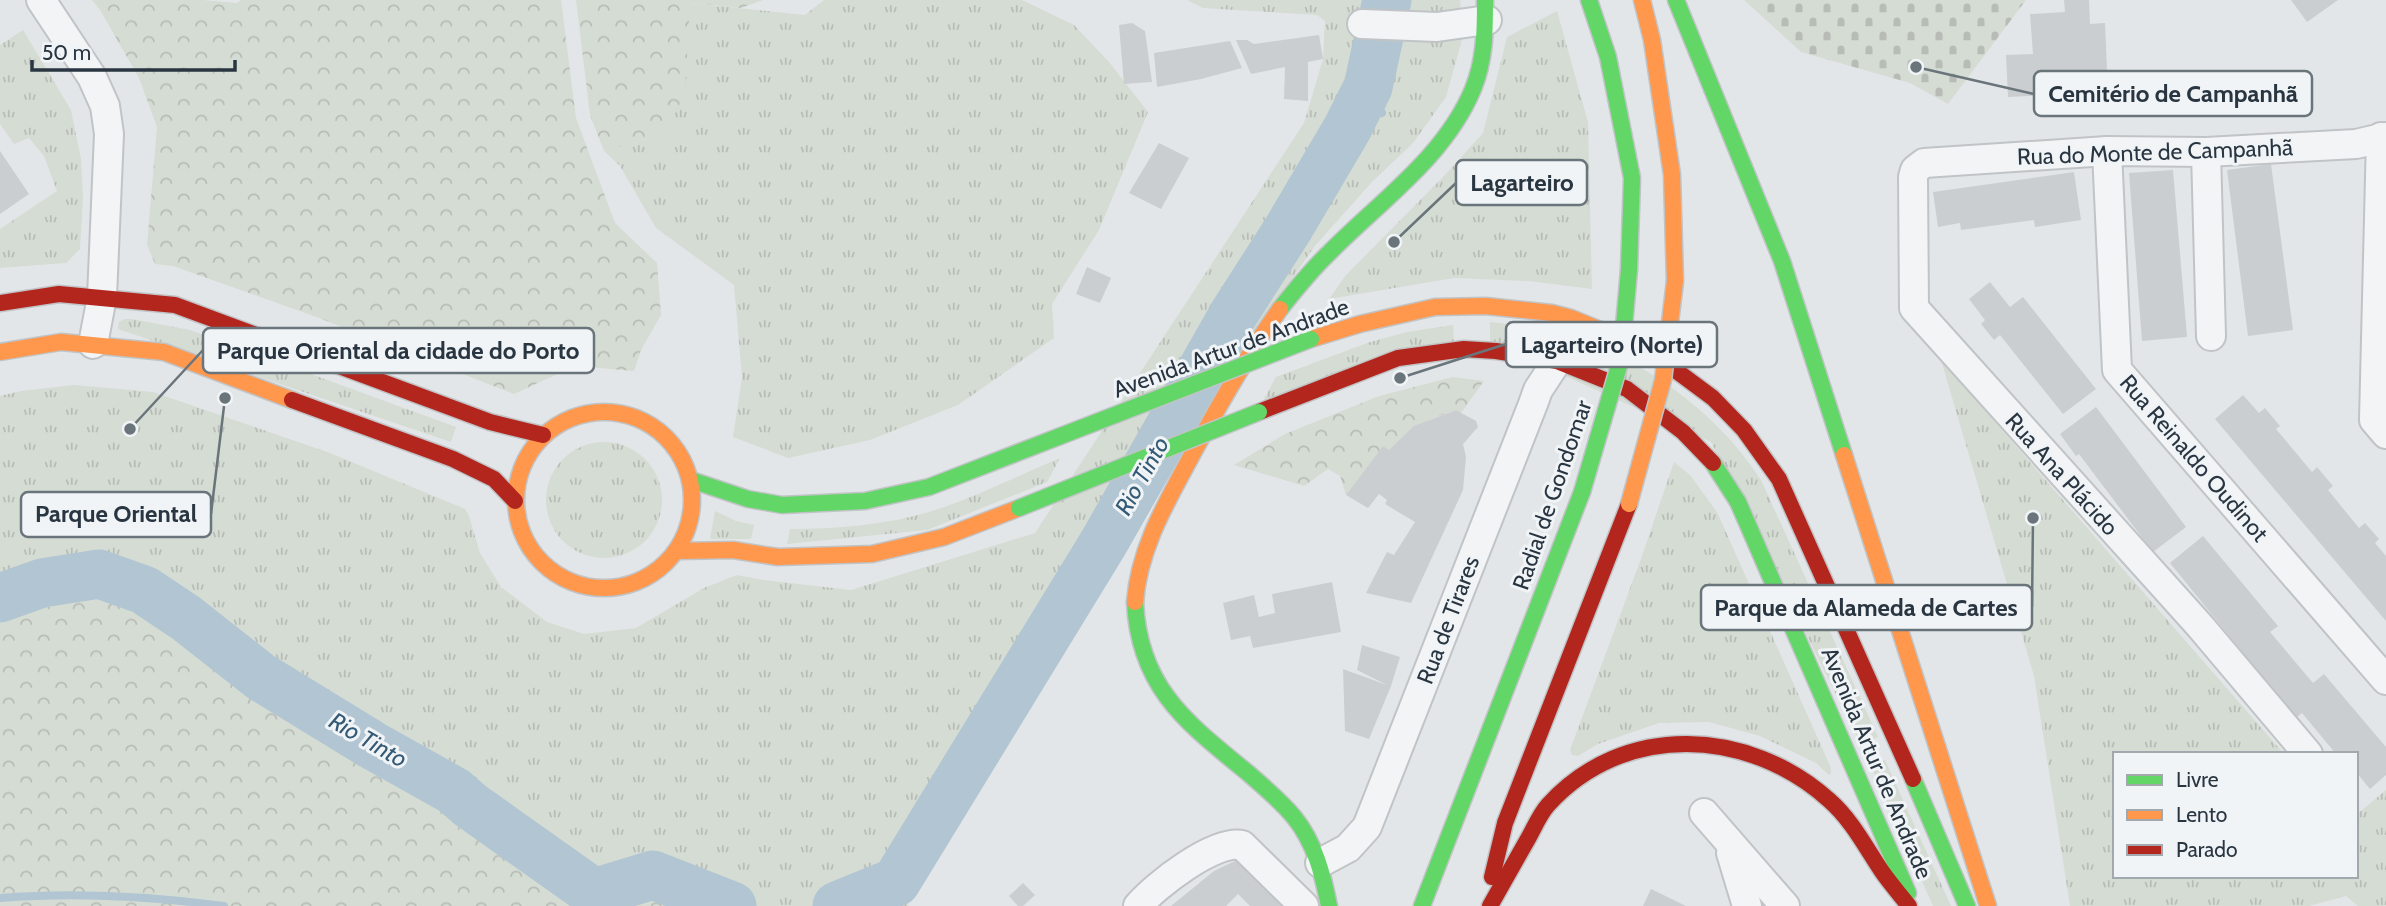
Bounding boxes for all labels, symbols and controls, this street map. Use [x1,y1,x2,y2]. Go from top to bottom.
scale bar [32,28,234,72]
text: 50 m [42,40,91,65]
callout: Cemitério de Campanhã [2034,71,2312,116]
text: Cemitério de Campanhã [2048,79,2298,108]
street label: Rua do Monte de Campanhã [2017,133,2293,171]
callout: Lagarteiro [1456,160,1587,205]
text: Lagarteiro [1470,168,1574,197]
street label: Avenida Artur de Andrade [1109,292,1353,404]
callout: Lagarteiro (Norte) [1506,322,1717,367]
callout: Parque Oriental da cidade do Porto [203,328,594,373]
text: Lagarteiro (Norte) [1521,330,1703,359]
text: Parque Oriental da cidade do Porto [217,336,580,365]
street label: Rua Reinaldo Oudinot [2114,369,2274,547]
street label: Radial de Gondomar [1506,396,1598,593]
street label: Rua Ana Plácido [2000,407,2124,541]
water label: Rio Tinto [1108,432,1175,520]
callout: Parque Oriental [21,492,211,537]
text: Parque Oriental [35,499,197,528]
street label: Rua de Tirares [1411,552,1485,688]
callout: Parque da Alameda de Cartes [1701,585,2032,630]
text: Parque da Alameda de Cartes [1714,593,2018,622]
street label: Avenida Artur de Andrade [1815,643,1939,883]
water label: Rio Tinto [324,706,412,773]
legend [2113,752,2358,878]
text: Livre [2176,767,2219,792]
text: Lento [2176,802,2227,827]
text: Parado [2176,837,2238,862]

